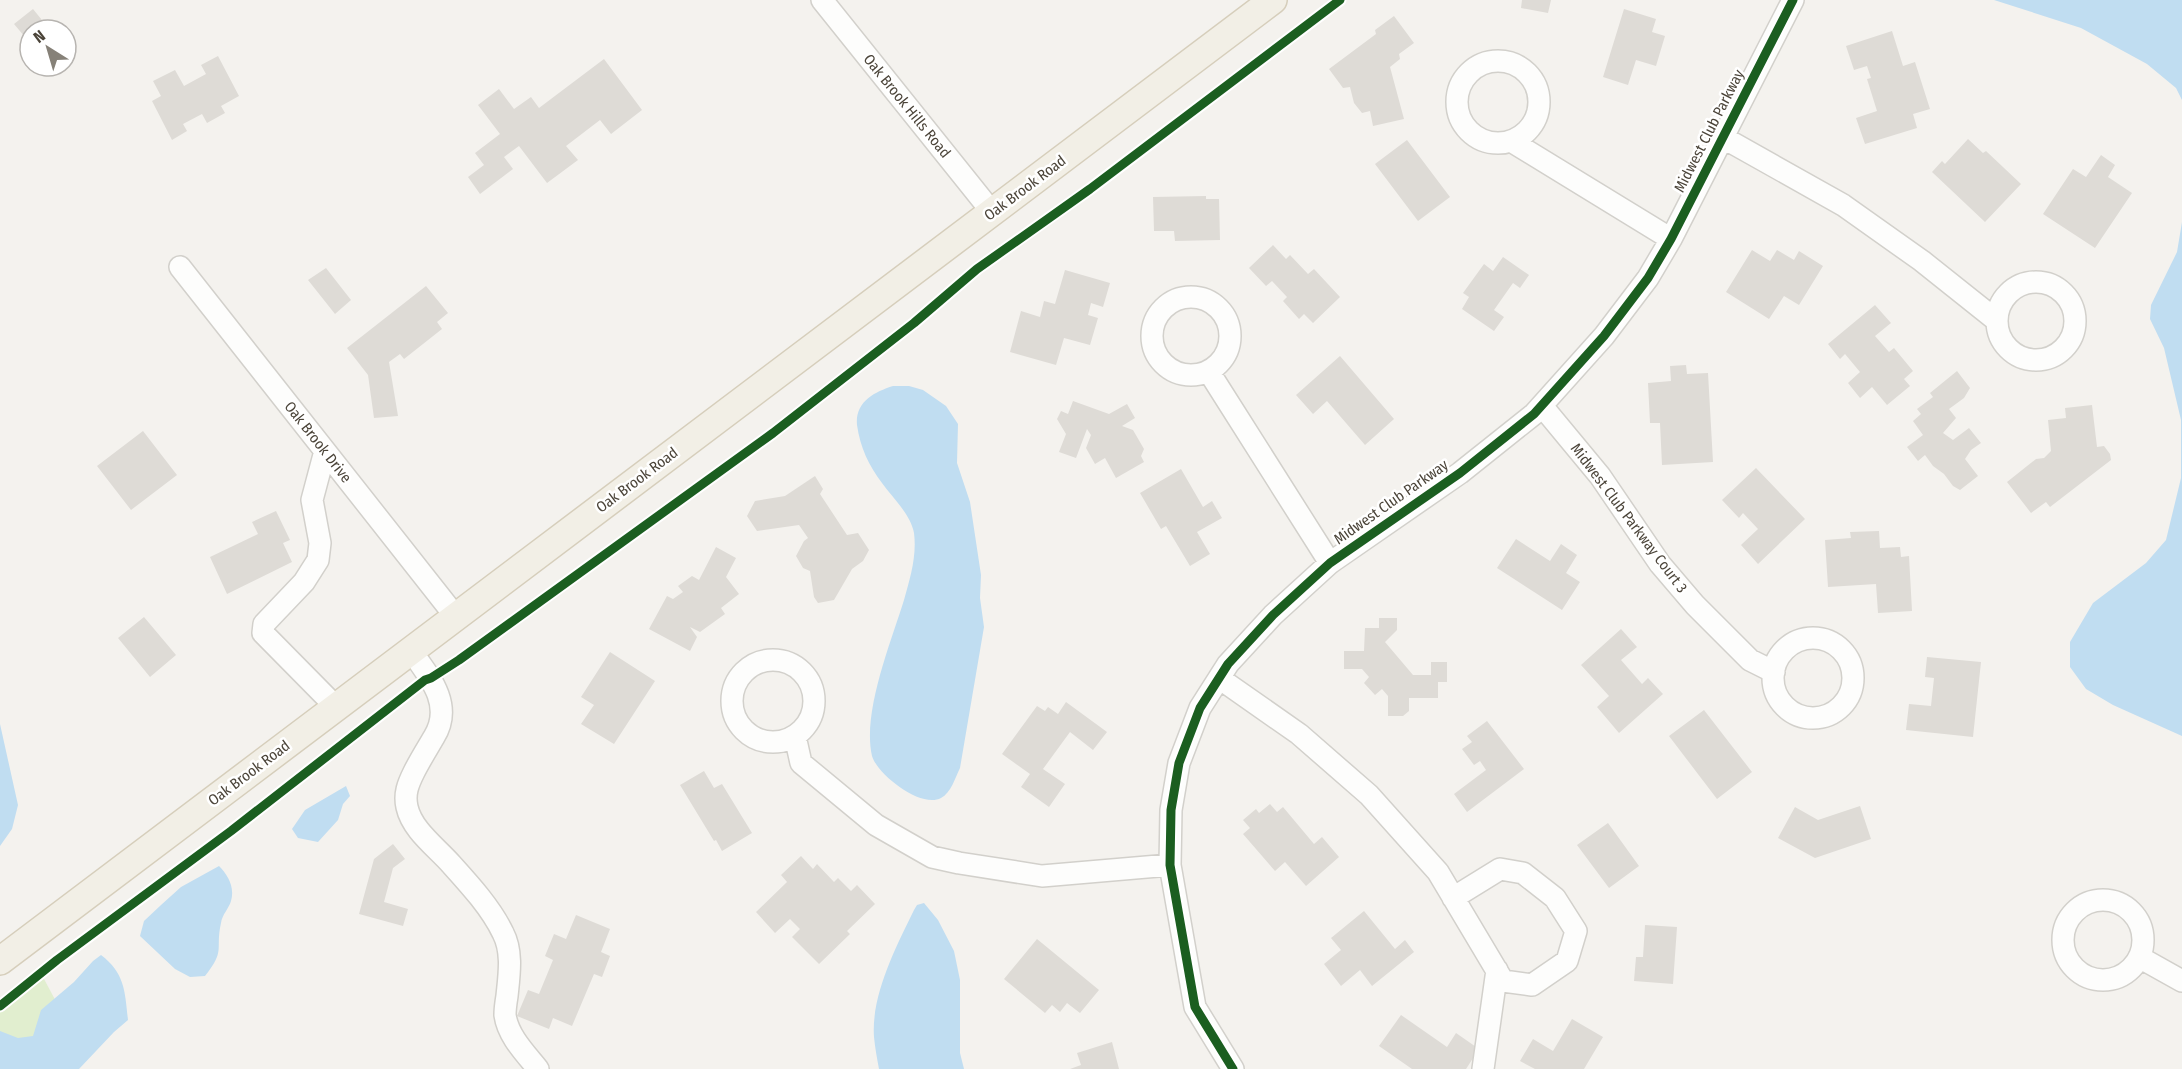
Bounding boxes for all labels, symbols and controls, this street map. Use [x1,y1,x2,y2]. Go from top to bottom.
north arrow [18,18,78,78]
text: N [30,26,49,47]
street label: Oak Brook Hills Road [860,50,954,162]
street label: Midwest Club Parkway [1670,66,1748,195]
street label: Oak Brook Road [981,151,1069,225]
street label: Oak Brook Drive [281,398,355,486]
street label: Midwest Club Parkway Court 3 [1567,440,1691,596]
street label: Oak Brook Road [593,443,681,517]
street label: Midwest Club Parkway [1330,456,1452,548]
street label: Oak Brook Road [205,736,293,810]

